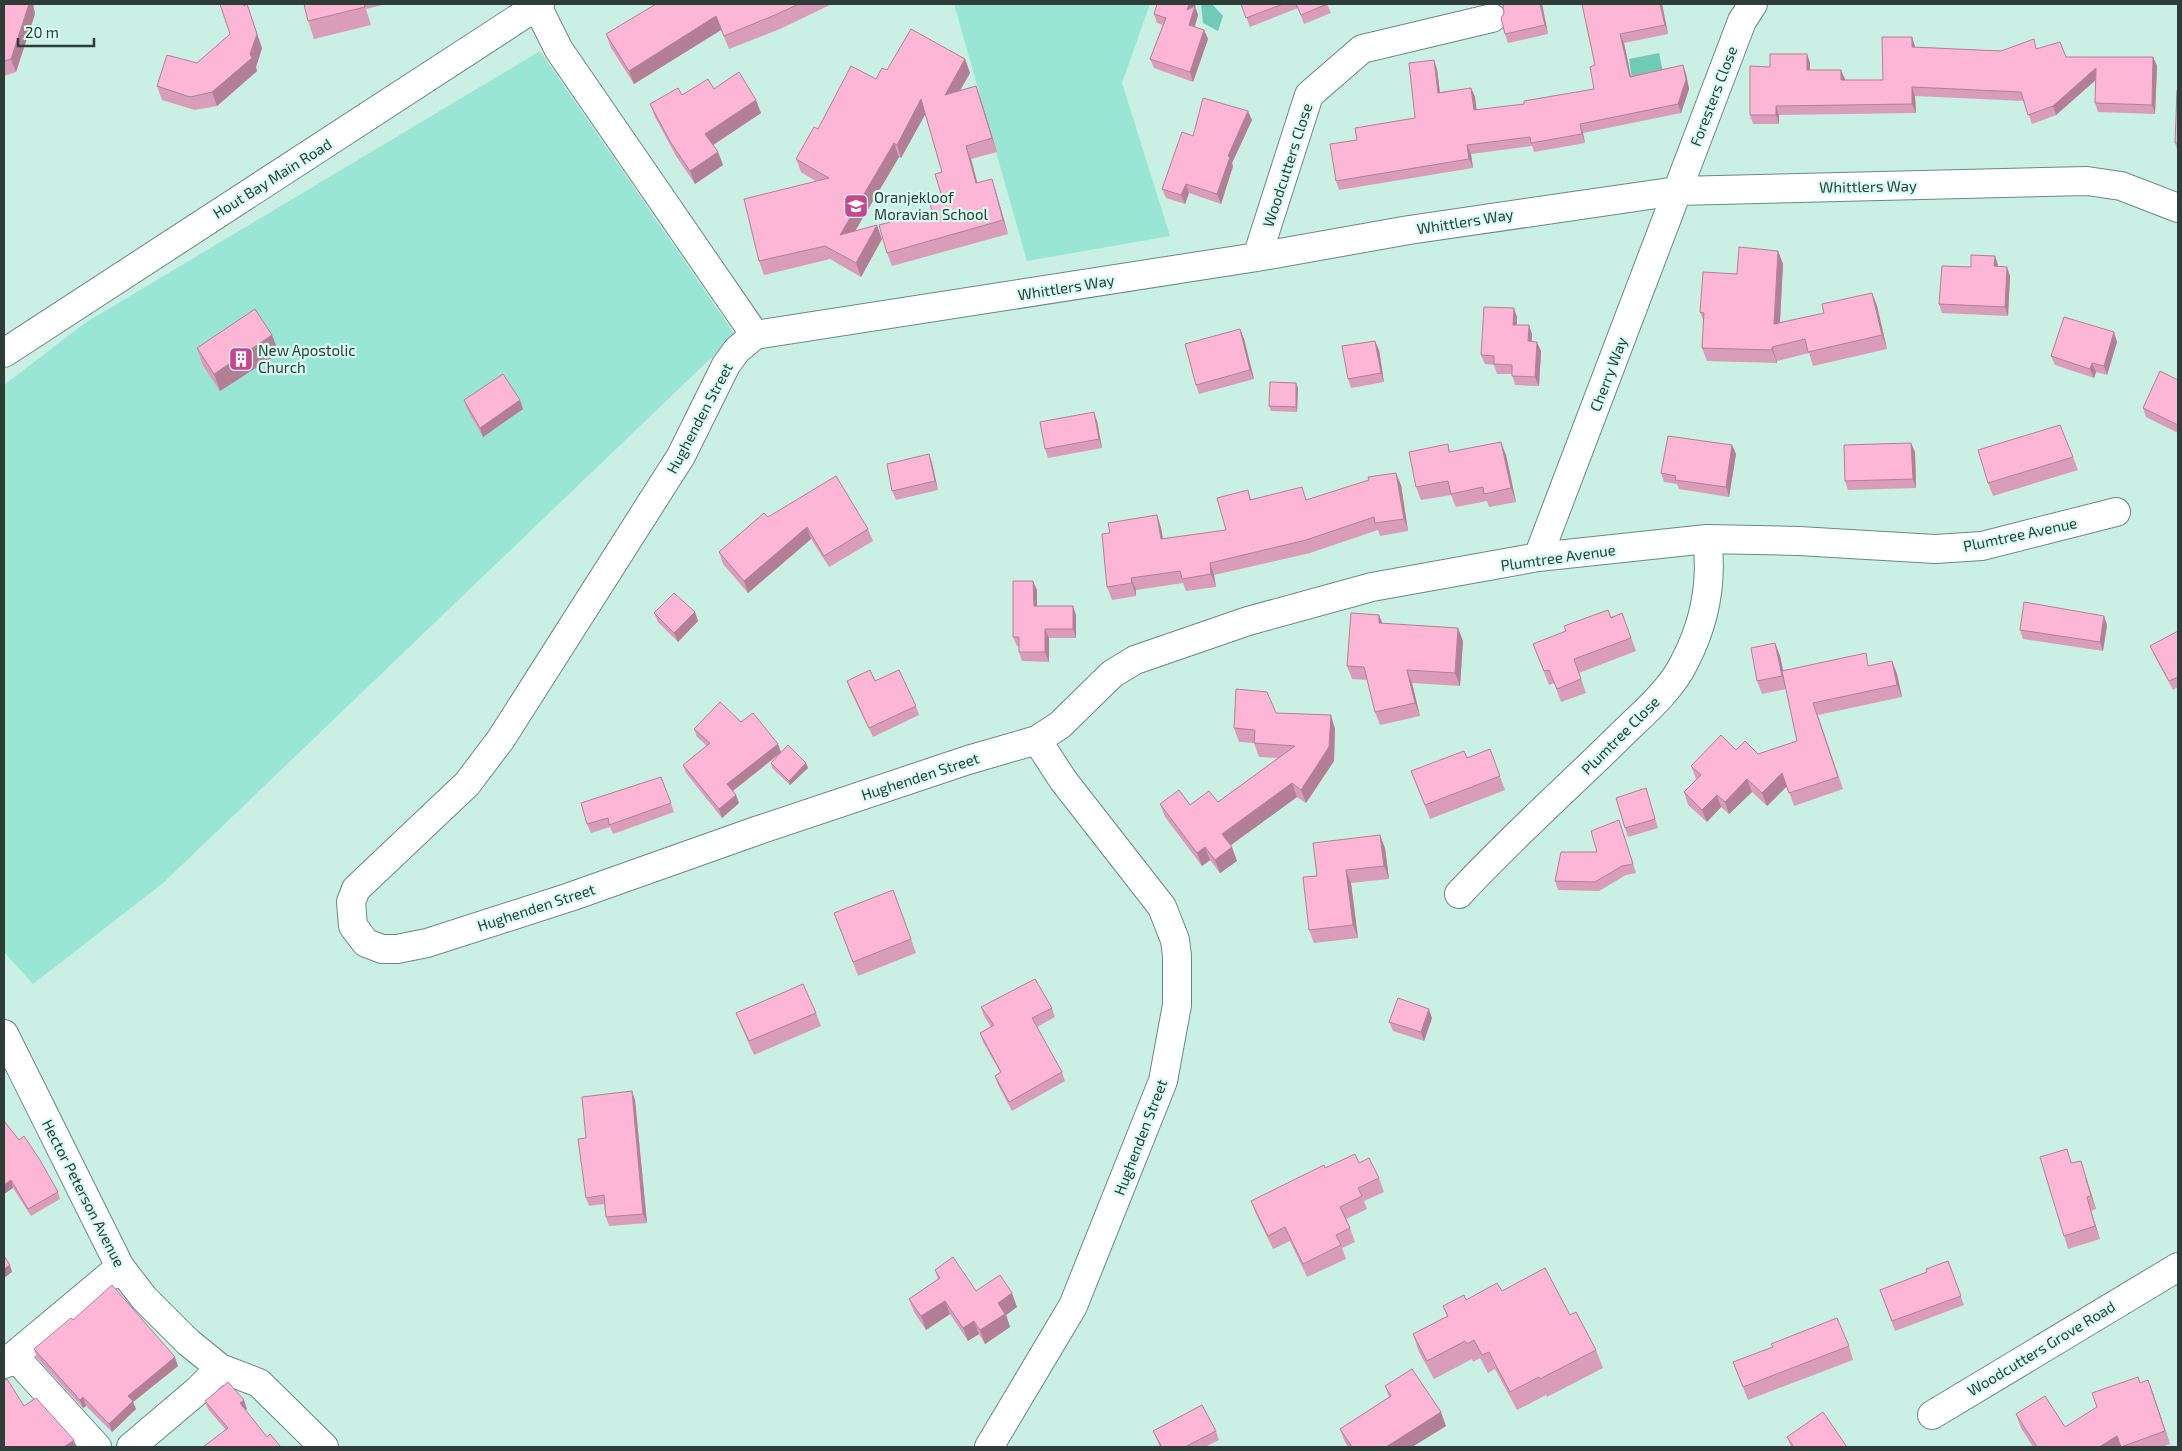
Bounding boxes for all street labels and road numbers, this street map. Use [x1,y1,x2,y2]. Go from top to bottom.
street label: Foresters Close [1686,43,1740,149]
street label: Woodcutters Close [1258,101,1316,229]
street label: Hout Bay Main Road [209,134,335,222]
street label: Whittlers Way [1819,176,1917,196]
street label: Whittlers Way [1415,204,1515,238]
street label: Whittlers Way [1016,270,1116,304]
street label: Cherry Way [1586,334,1630,414]
street label: Hughenden Street [662,359,736,476]
street label: Plumtree Avenue [1961,513,2079,555]
street label: Plumtree Avenue [1499,540,1617,574]
street label: Plumtree Close [1577,692,1663,778]
street label: Hughenden Street [859,748,981,804]
street label: Hughenden Street [475,879,597,935]
street label: Hughenden Street [1110,1076,1171,1198]
street label: Hector Peterson Avenue [39,1116,129,1270]
street label: Woodcutters Grove Road [1964,1297,2118,1399]

